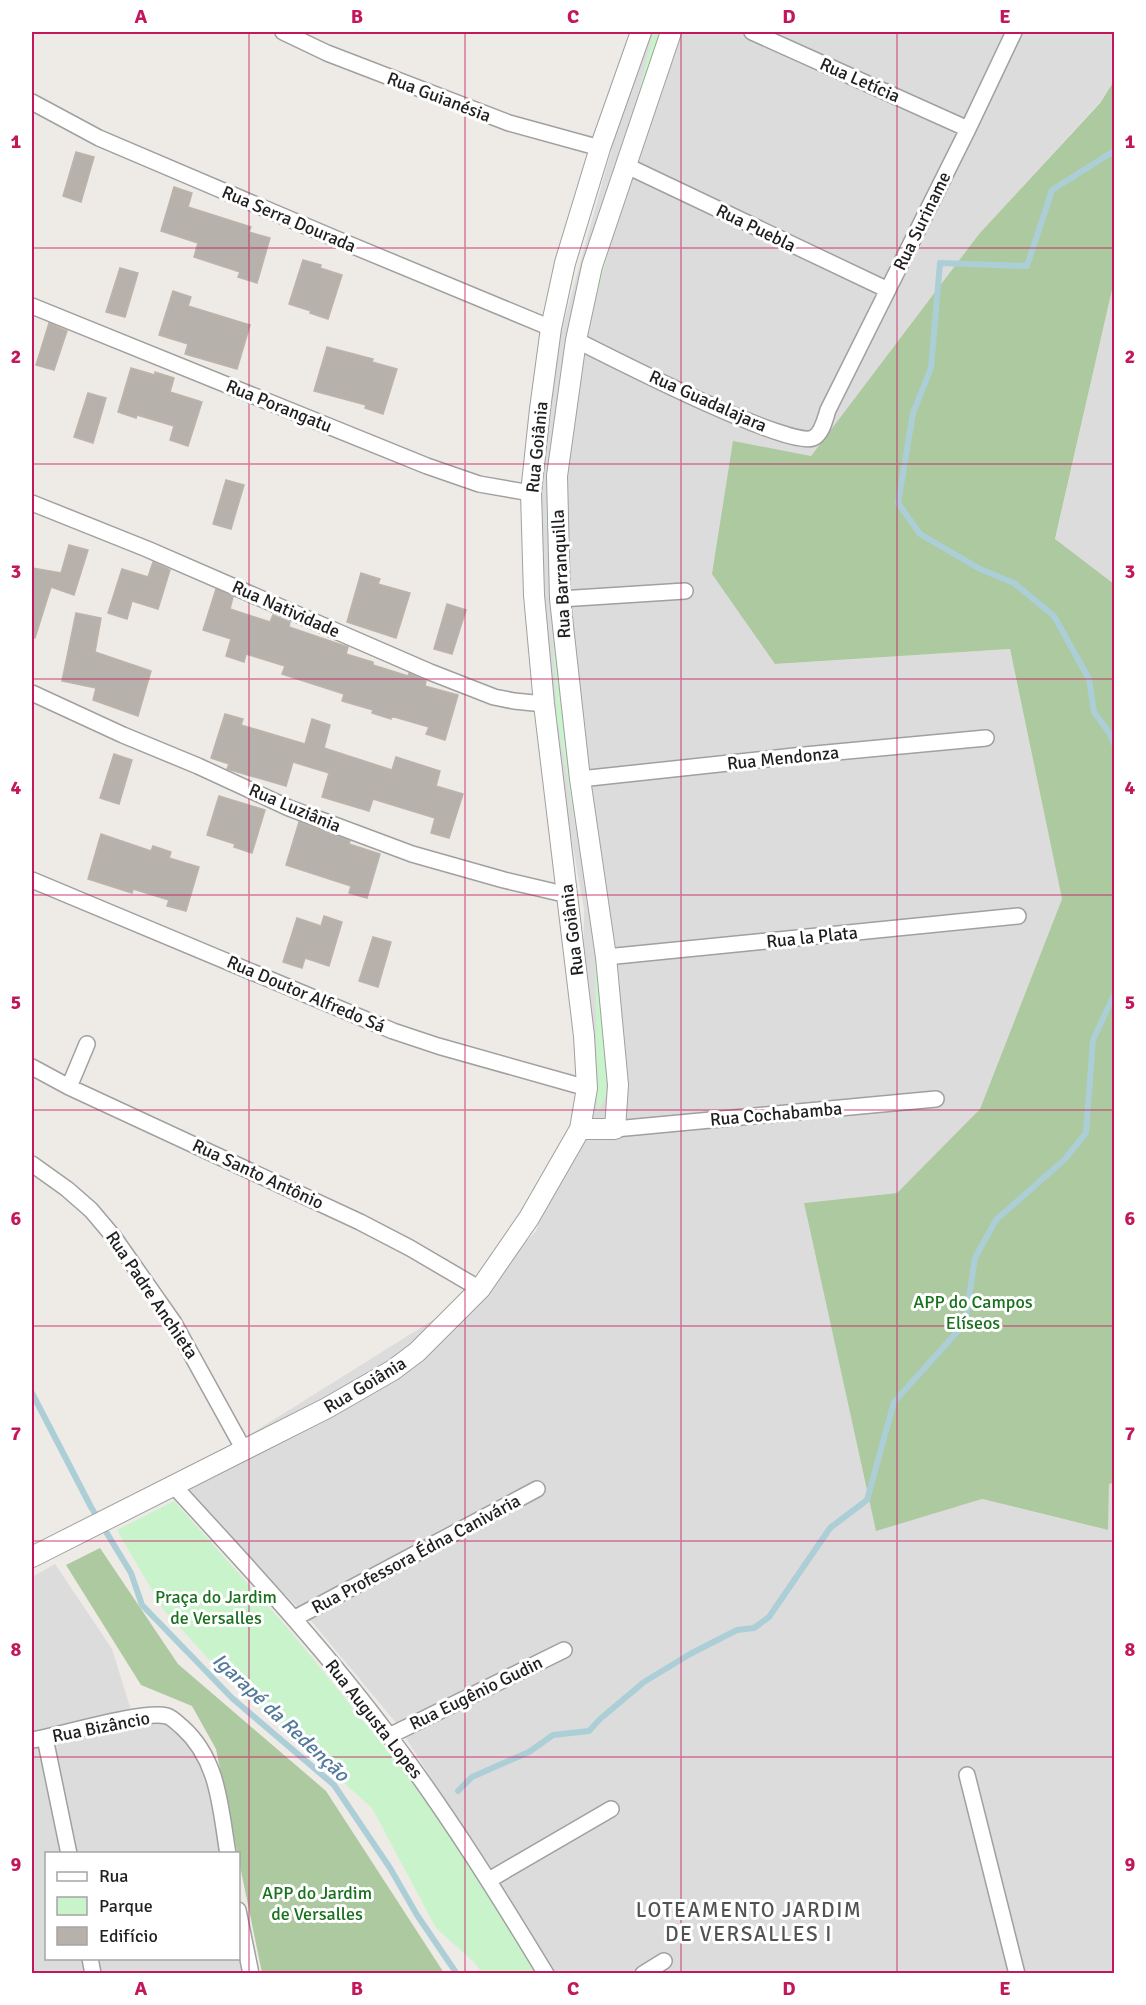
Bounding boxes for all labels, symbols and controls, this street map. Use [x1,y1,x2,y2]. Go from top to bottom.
text: A [135,4,148,29]
text: B [351,4,363,29]
text: C [567,4,579,29]
text: D [782,4,796,29]
text: E [999,4,1011,29]
street label: Rua Letícia [817,53,903,107]
street label: Rua Guianésia [384,67,494,127]
text: 1 [11,129,22,154]
text: 1 [1125,129,1136,154]
street label: Rua Suriname [889,168,955,274]
street label: Rua Serra Dourada [219,181,359,257]
street label: Rua Puebla [712,199,800,257]
text: 2 [11,344,21,369]
text: 2 [1125,344,1135,369]
street label: Rua Guadalajara [646,365,770,437]
street label: Rua Porangatu [223,375,335,437]
street label: Rua Goiânia [521,400,553,494]
street label: Rua Barranquilla [547,509,575,639]
text: 3 [11,559,21,584]
text: 3 [1125,559,1135,584]
street label: Rua Natividade [229,575,343,643]
street label: Rua Mendonza [726,741,840,775]
text: 4 [11,775,22,800]
text: 4 [1125,775,1136,800]
street label: Rua Luziânia [246,779,344,837]
street label: Rua Goiânia [555,883,589,977]
street label: Rua la Plata [765,921,859,953]
street label: Rua Doutor Alfredo Sá [223,951,389,1037]
text: 5 [11,990,21,1015]
text: 5 [1125,990,1135,1015]
street label: Rua Cochabamba [709,1097,843,1131]
street label: Rua Santo Antônio [189,1134,327,1214]
text: 6 [11,1206,22,1231]
text: 6 [1125,1206,1136,1231]
street label: Rua Padre Anchieta [101,1227,203,1363]
park label: APP do Campos Elíseos [913,1291,1033,1334]
street label: Rua Goiânia [320,1352,410,1418]
text: 7 [11,1421,22,1446]
text: 7 [1125,1421,1136,1446]
street label: Rua Professora Édna Canivária [308,1489,524,1619]
park label: Praça do Jardim de Versalles [155,1586,277,1629]
text: 8 [11,1637,22,1662]
text: 8 [1125,1637,1136,1662]
water label: Igarapé da Redenção [207,1648,355,1788]
street label: Rua Eugênio Gudin [406,1651,546,1735]
street label: Rua Augusta Lopes [321,1655,427,1783]
street label: Rua Bizâncio [50,1707,152,1747]
text: 9 [11,1852,22,1877]
legend [45,1852,240,1960]
text: 9 [1125,1852,1136,1877]
text: Rua [99,1865,128,1887]
park label: APP do Jardim de Versalles [262,1882,372,1925]
text: Parque [99,1895,153,1917]
district label: LOTEAMENTO JARDIM DE VERSALLES I [636,1897,862,1947]
text: Edifício [99,1925,158,1947]
text: A [135,1976,148,2001]
text: B [351,1976,363,2001]
text: C [567,1976,579,2001]
text: D [782,1976,796,2001]
text: E [999,1976,1011,2001]

